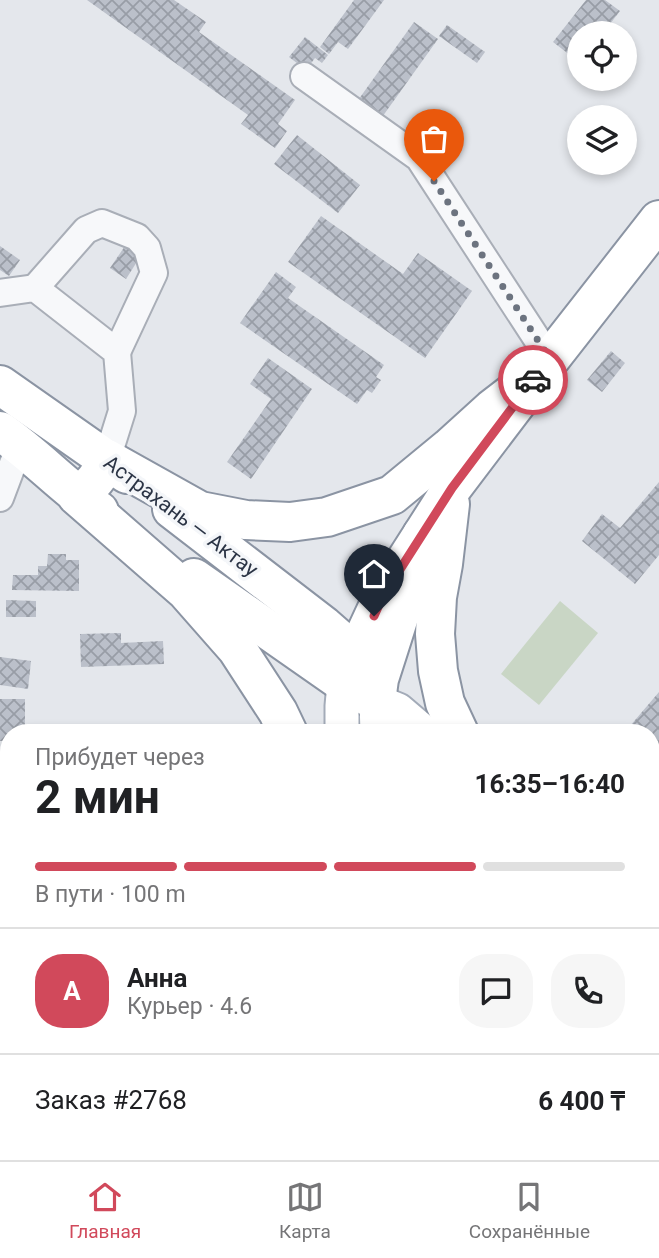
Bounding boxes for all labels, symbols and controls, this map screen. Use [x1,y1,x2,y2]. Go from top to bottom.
map controls [567,21,637,175]
button: locate [567,21,637,91]
button: layers [567,105,637,175]
pin [404,109,464,181]
icon: bag [415,120,453,158]
courier [498,345,568,415]
icon: car [514,361,552,399]
street label: Астрахань — Актау [99,450,263,582]
pin [344,544,404,616]
icon: home [355,555,393,593]
text: Прибудет через [35,744,205,771]
text: 16:35–16:40 [475,769,625,799]
text: 2 мин [35,770,160,824]
text: В пути · 100 m [35,881,186,908]
button: chat [459,954,533,1028]
button: phone [551,954,625,1028]
text: Анна [127,963,187,993]
text: А [63,976,81,1006]
text: Курьер · 4.6 [127,993,252,1020]
text: Заказ #2768 [35,1085,187,1115]
text: 6 400 ₸ [538,1086,625,1116]
tab: Главная [69,1178,141,1243]
tab: Карта [279,1178,331,1243]
tab: Сохранённые [469,1178,590,1243]

